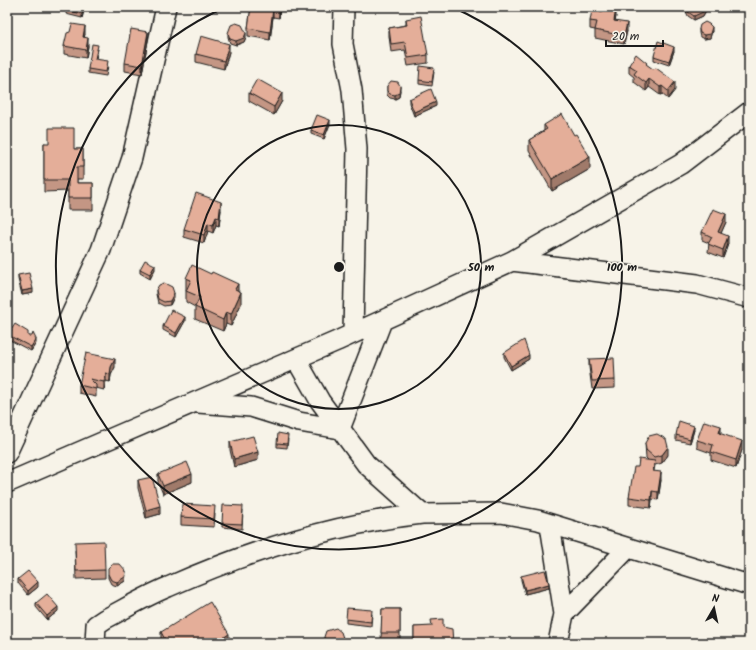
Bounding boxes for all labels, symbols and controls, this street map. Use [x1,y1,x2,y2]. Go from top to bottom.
scale bar [606,22,663,48]
text: 20 m [612,27,640,46]
text: 50 m [467,258,495,277]
text: 100 m [607,258,637,277]
centre of rings [332,260,346,274]
north arrow [694,588,734,628]
text: N [711,590,720,609]

